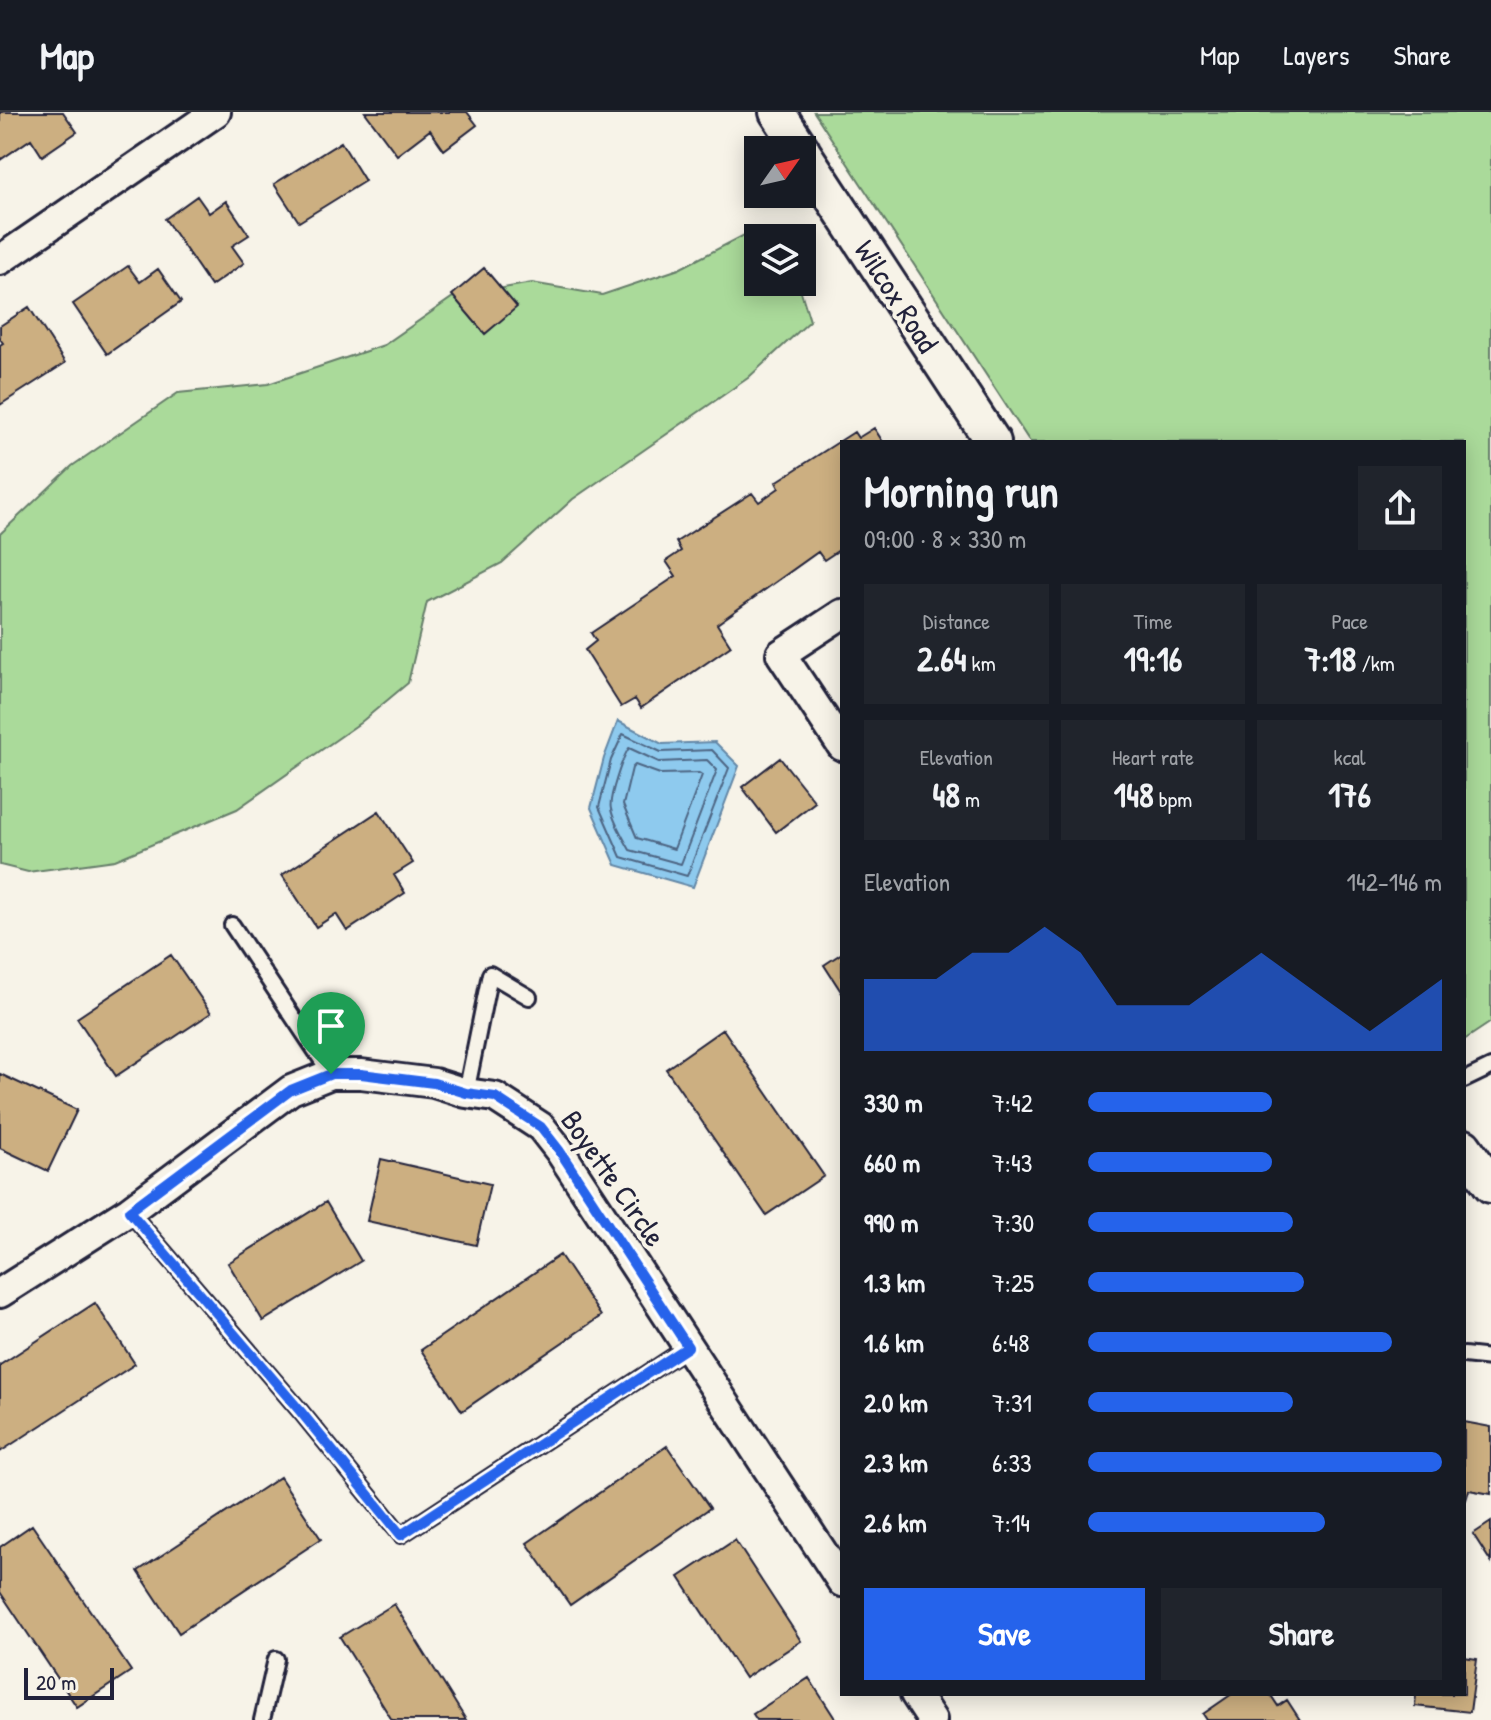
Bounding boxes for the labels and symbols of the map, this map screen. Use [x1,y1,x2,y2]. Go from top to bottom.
north arrow [744,136,816,208]
street label: Wilcox Road [846,232,948,360]
pin [297,992,365,1074]
street label: Boyette Circle [552,1102,676,1254]
scale bar [24,1664,114,1700]

